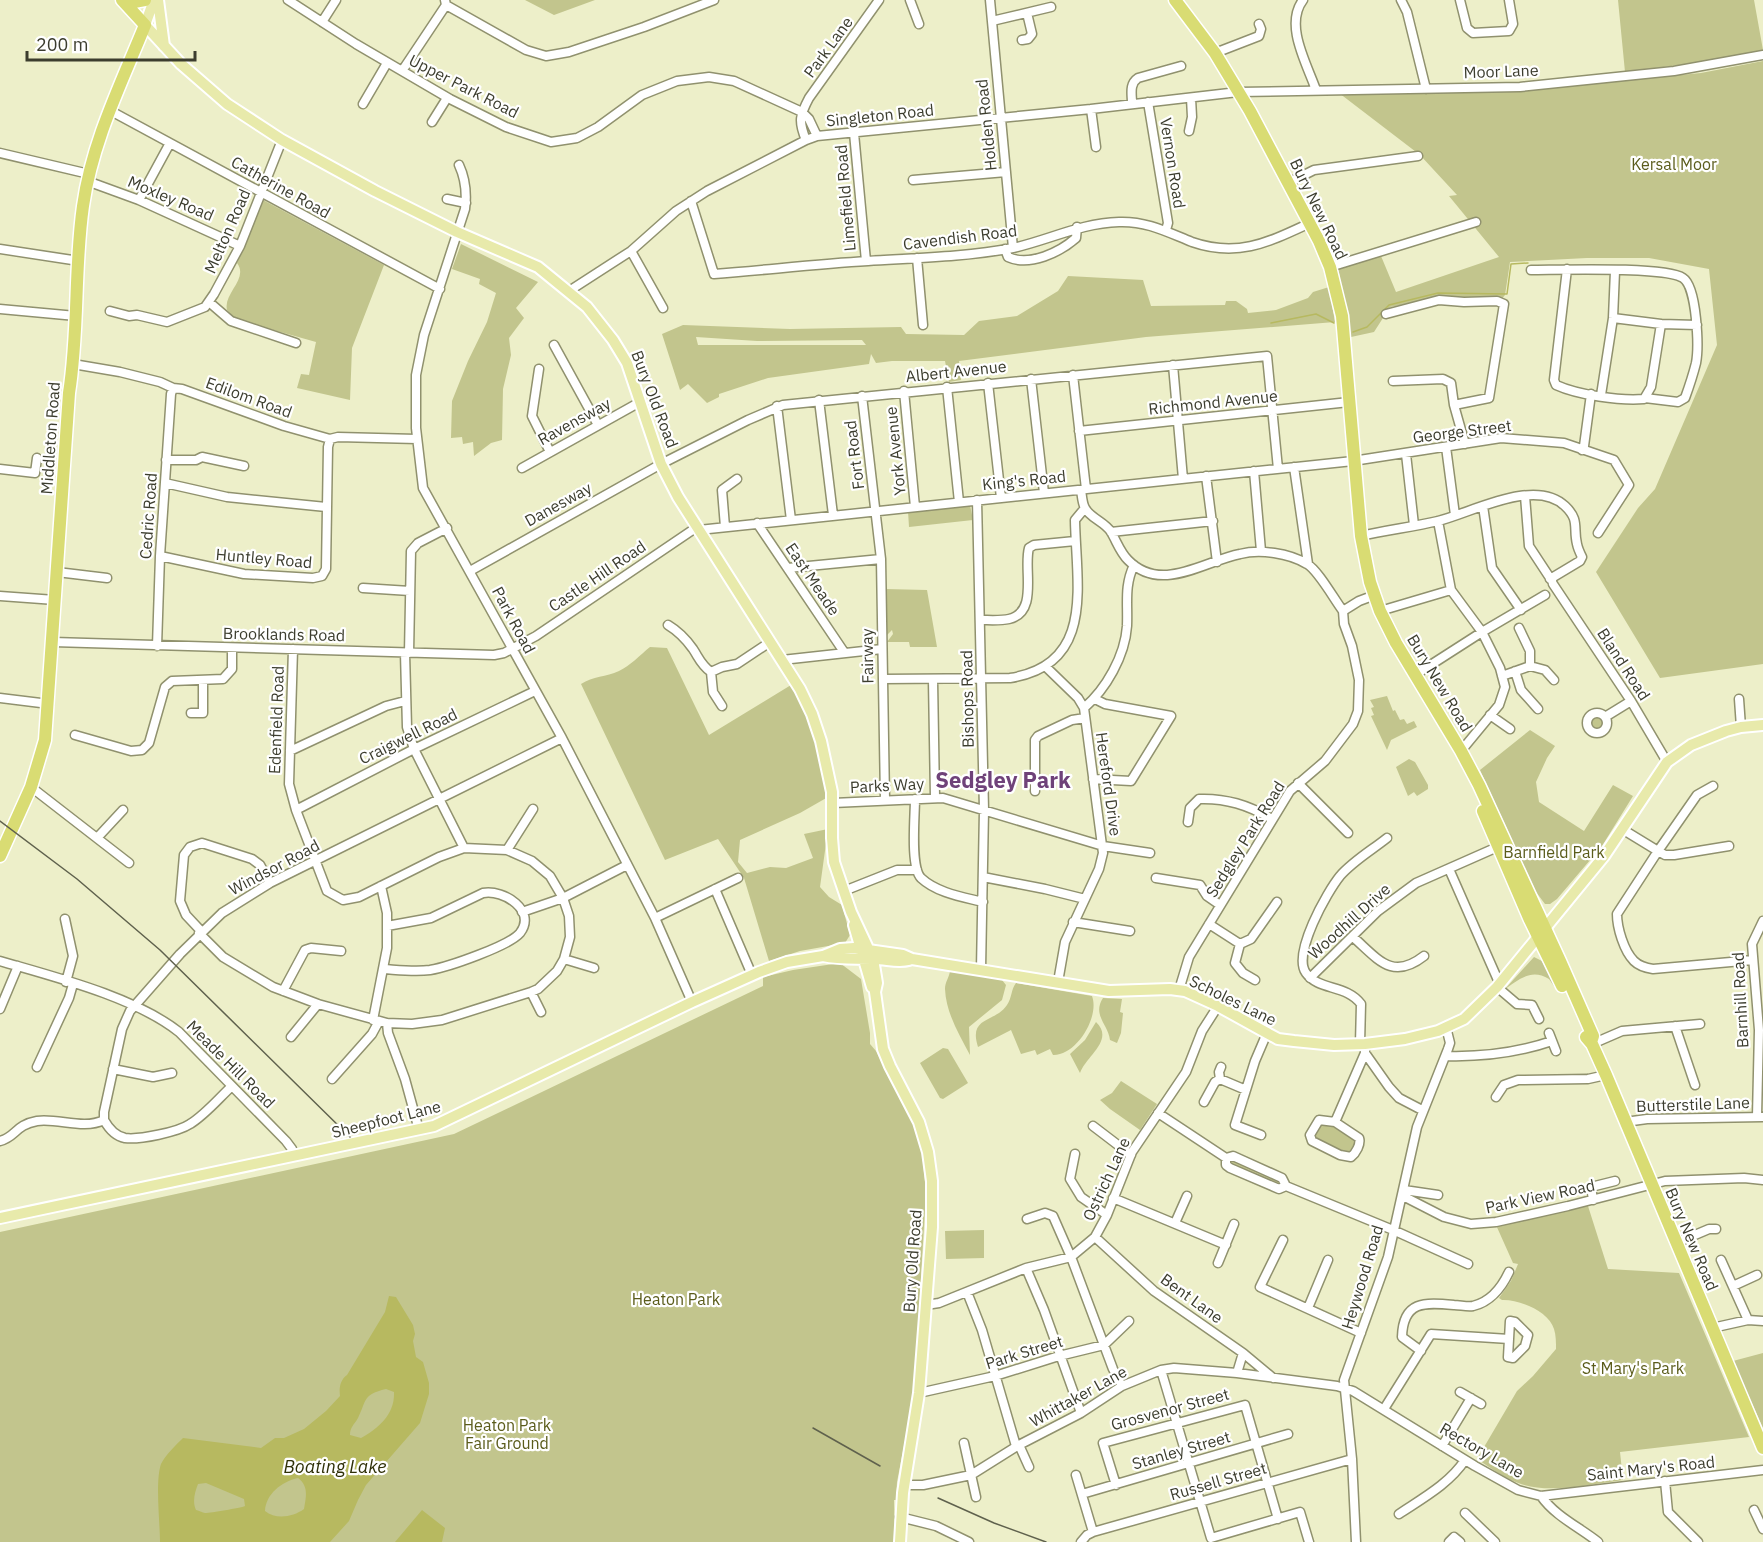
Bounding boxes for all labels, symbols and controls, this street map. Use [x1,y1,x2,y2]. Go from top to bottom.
street label: Park Lane [799,12,857,81]
scale bar [27,24,195,62]
text: 200 m [36,33,88,56]
street label: Upper Park Road [406,50,522,122]
street label: Moor Lane [1463,60,1539,82]
street label: Holden Road [971,78,1001,172]
street label: Singleton Road [825,99,935,131]
street label: Vernon Road [1156,116,1190,210]
street label: Limefield Road [830,144,860,252]
street label: Catherine Road [228,152,334,222]
park label: Kersal Moor [1631,154,1717,174]
street label: Bury New Road [1286,155,1352,263]
street label: Moxley Road [125,171,217,225]
street label: Melton Road [200,186,254,276]
street label: Cavendish Road [902,220,1018,254]
street label: Bury Old Road [627,347,683,451]
street label: Albert Avenue [905,356,1008,386]
street label: Edilom Road [203,372,295,422]
street label: Middleton Road [36,381,64,495]
street label: Richmond Avenue [1147,385,1279,419]
street label: Ravensway [534,393,614,449]
street label: York Avenue [880,405,910,496]
street label: George Street [1412,415,1512,447]
street label: Fort Road [840,419,868,491]
street label: King's Road [981,466,1067,494]
street label: Cedric Road [135,472,161,560]
street label: Danesway [521,477,595,531]
street label: Castle Hill Road [544,536,650,616]
street label: East Meade [781,539,845,619]
street label: Huntley Road [215,544,313,572]
street label: Park Road [488,583,540,657]
street label: Brooklands Road [223,623,345,645]
street label: Bland Road [1593,624,1655,704]
street label: Fairway [857,628,877,684]
street label: Bury New Road [1403,631,1477,735]
street label: Bishops Road [956,650,978,748]
street label: Edenfield Road [264,665,288,775]
street label: Craigwell Road [356,704,460,768]
street label: Hereford Drive [1092,731,1126,837]
district label: Sedgley Park [935,765,1071,794]
street label: Parks Way [849,773,925,797]
street label: Sedgley Park Road [1201,777,1289,901]
street label: Windsor Road [225,835,323,899]
park label: Barnfield Park [1503,842,1605,862]
street label: Woodhill Drive [1304,879,1394,963]
street label: Barnhill Road [1727,951,1753,1049]
street label: Scholes Lane [1186,970,1280,1030]
street label: Meade Hill Road [183,1016,279,1112]
street label: Butterstile Lane [1636,1092,1750,1116]
street label: Sheepfoot Lane [329,1096,443,1142]
street label: Ostrich Lane [1078,1134,1134,1224]
street label: Park View Road [1483,1175,1597,1217]
street label: Bury New Road [1661,1184,1723,1294]
street label: Bury Old Road [898,1209,926,1313]
street label: Heywood Road [1337,1222,1387,1332]
street label: Bent Lane [1157,1269,1227,1327]
park label: Heaton Park [632,1289,721,1309]
street label: Park Street [983,1331,1065,1373]
park label: St Mary's Park [1582,1358,1685,1378]
street label: Whittaker Lane [1026,1361,1130,1431]
street label: Grosvenor Street [1109,1384,1231,1434]
park label: Heaton Park Fair Ground [463,1415,552,1453]
street label: Rectory Lane [1436,1418,1528,1482]
street label: Stanley Street [1130,1426,1232,1474]
street label: Saint Mary's Road [1586,1451,1716,1485]
water label: Boating Lake [284,1455,386,1478]
street label: Russell Street [1167,1458,1269,1504]

